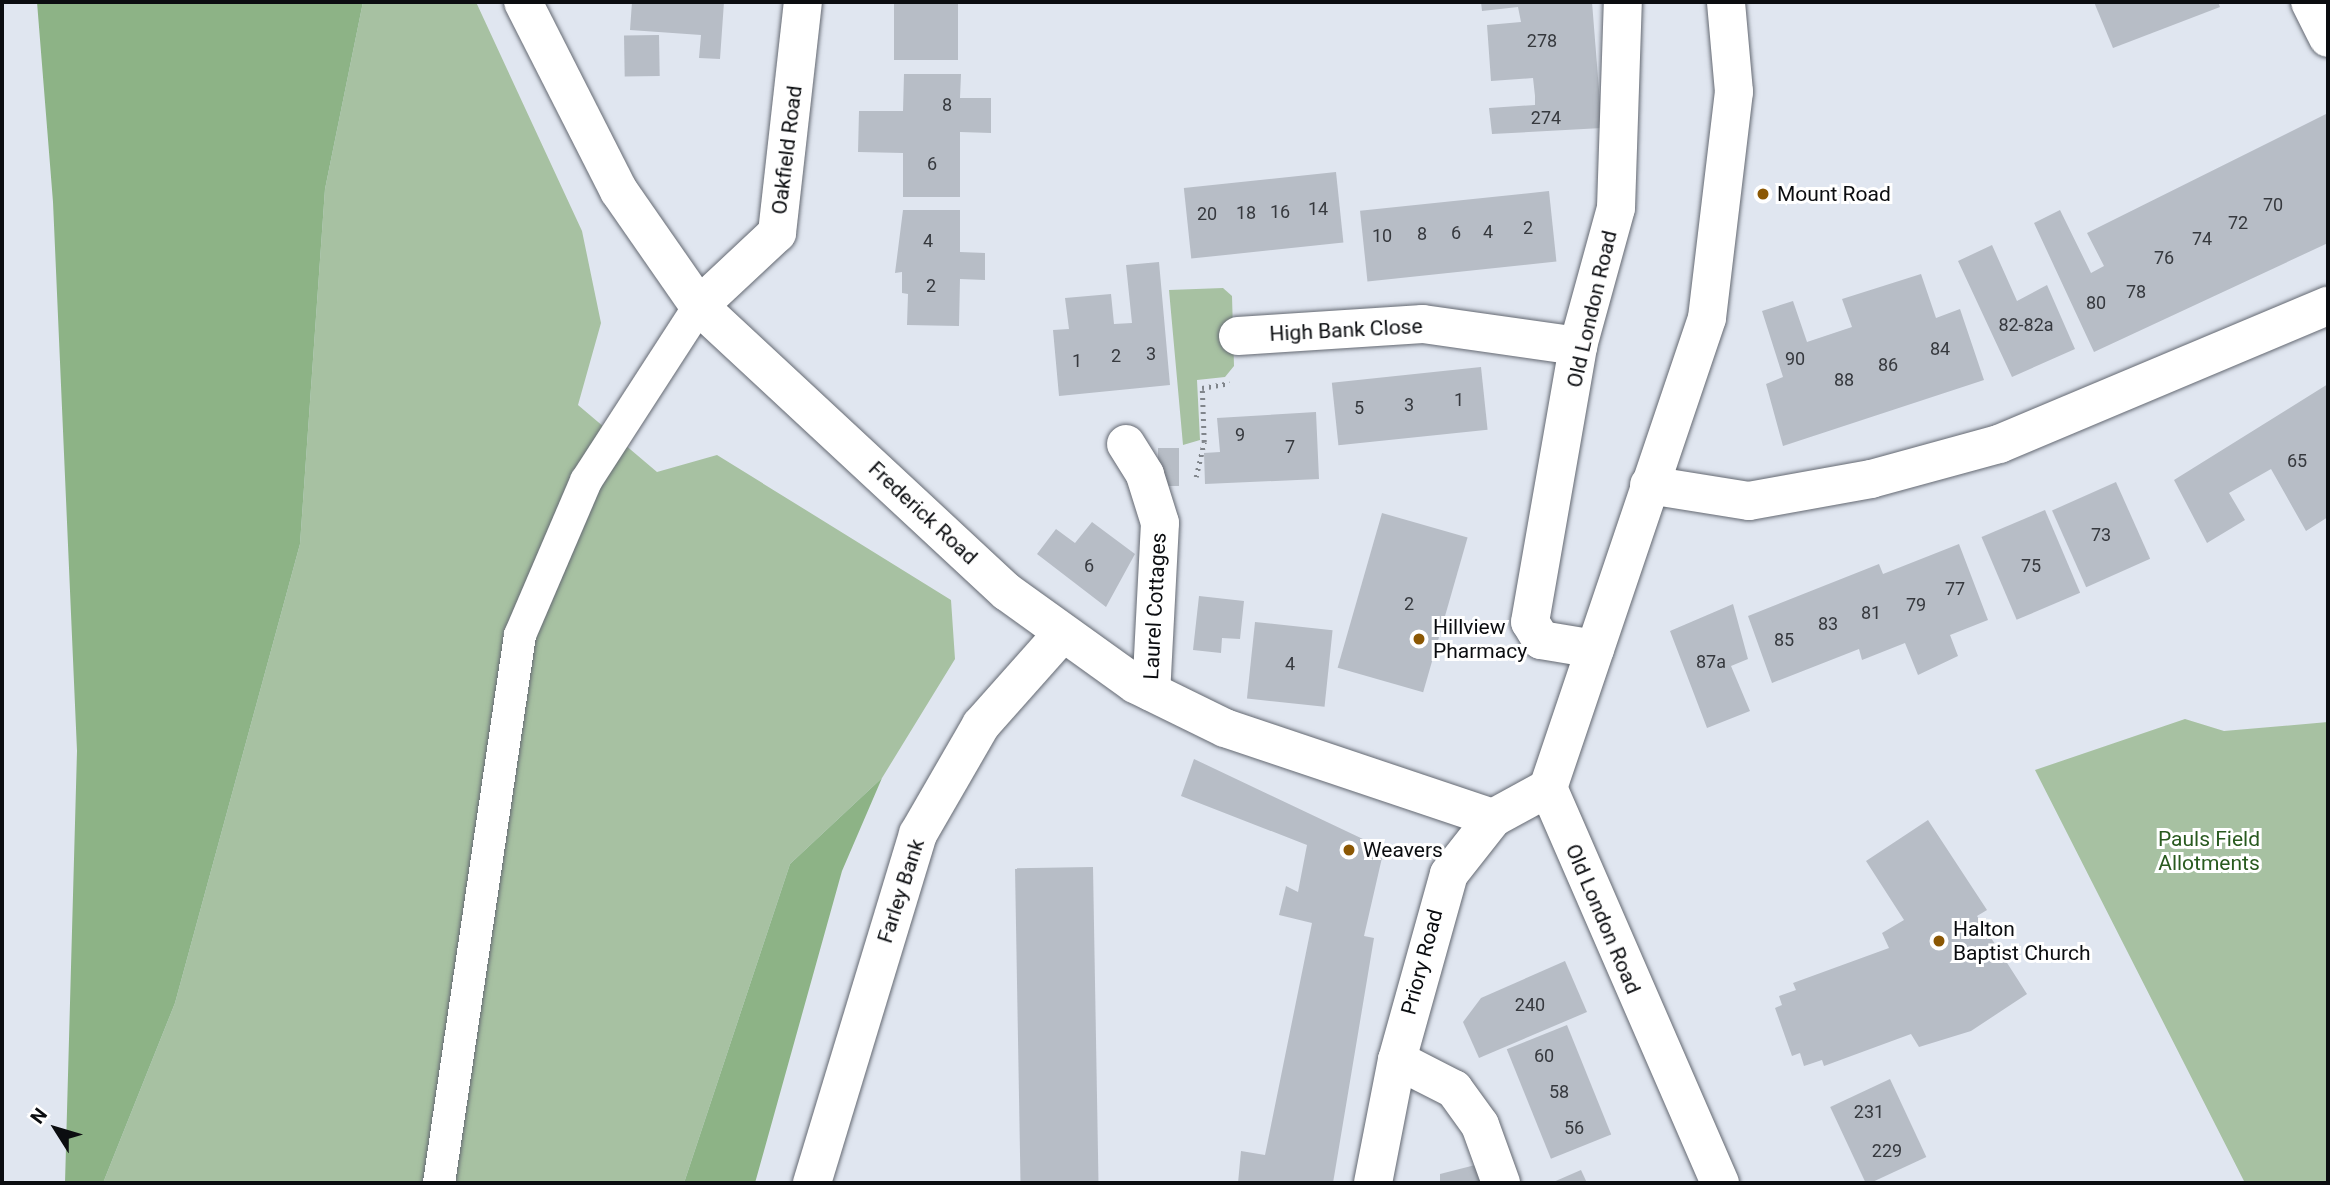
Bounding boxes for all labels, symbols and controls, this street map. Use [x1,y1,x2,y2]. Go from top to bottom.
house number: 278 [1527,30,1557,52]
street label: Oakfield Road [767,84,807,216]
house number: 8 [942,94,952,116]
house number: 274 [1531,107,1561,129]
house number: 6 [927,153,937,175]
place label: Mount Road [1777,181,1891,207]
marker: Mount Road [1755,186,1771,202]
house number: 70 [2263,194,2283,216]
house number: 14 [1308,198,1328,220]
house number: 16 [1270,201,1290,223]
house number: 18 [1236,202,1256,224]
house number: 20 [1197,203,1217,225]
house number: 72 [2228,212,2248,234]
house number: 2 [1523,217,1533,239]
house number: 4 [1483,221,1493,243]
house number: 6 [1451,222,1461,244]
house number: 8 [1417,223,1427,245]
house number: 10 [1372,225,1392,247]
street label: Old London Road [1562,228,1622,390]
house number: 74 [2192,228,2212,250]
house number: 4 [923,230,933,252]
house number: 76 [2154,247,2174,269]
house number: 2 [926,275,936,297]
house number: 78 [2126,281,2146,303]
house number: 80 [2086,292,2106,314]
street label: High Bank Close [1269,313,1423,347]
house number: 82-82a [1998,314,2054,336]
house number: 84 [1930,338,1950,360]
house number: 3 [1146,343,1156,365]
house number: 2 [1111,345,1121,367]
house number: 90 [1785,348,1805,370]
house number: 1 [1072,350,1082,372]
house number: 86 [1878,354,1898,376]
house number: 88 [1834,369,1854,391]
house number: 1 [1454,389,1464,411]
house number: 3 [1404,394,1414,416]
house number: 5 [1354,397,1364,419]
house number: 9 [1235,424,1245,446]
house number: 7 [1285,436,1295,458]
house number: 65 [2287,450,2307,472]
street label: Frederick Road [863,456,983,570]
house number: 73 [2091,524,2111,546]
street label: Laurel Cottages [1139,532,1171,680]
house number: 6 [1084,555,1094,577]
house number: 75 [2021,555,2041,577]
house number: 77 [1945,578,1965,600]
house number: 2 [1404,593,1414,615]
house number: 79 [1906,594,1926,616]
house number: 81 [1861,602,1881,624]
house number: 83 [1818,613,1838,635]
place label: Hillview Pharmacy [1433,614,1527,664]
house number: 85 [1774,629,1794,651]
marker: Hillview Pharmacy [1411,631,1427,647]
house number: 87a [1696,651,1726,673]
house number: 4 [1285,653,1295,675]
park label: Pauls Field Allotments [2158,826,2260,876]
street label: Farley Bank [872,836,930,946]
place label: Weavers [1363,837,1443,863]
street label: Old London Road [1560,840,1646,998]
marker: Weavers [1341,842,1357,858]
street label: Priory Road [1396,907,1448,1017]
place label: Halton Baptist Church [1953,916,2090,966]
marker: Halton Baptist Church [1931,933,1947,949]
house number: 240 [1515,994,1545,1016]
house number: 60 [1534,1045,1554,1067]
house number: 58 [1549,1081,1569,1103]
north arrow [21,1094,91,1164]
house number: 231 [1854,1101,1884,1123]
text: N [26,1104,52,1128]
house number: 56 [1564,1117,1584,1139]
house number: 229 [1872,1140,1902,1162]

